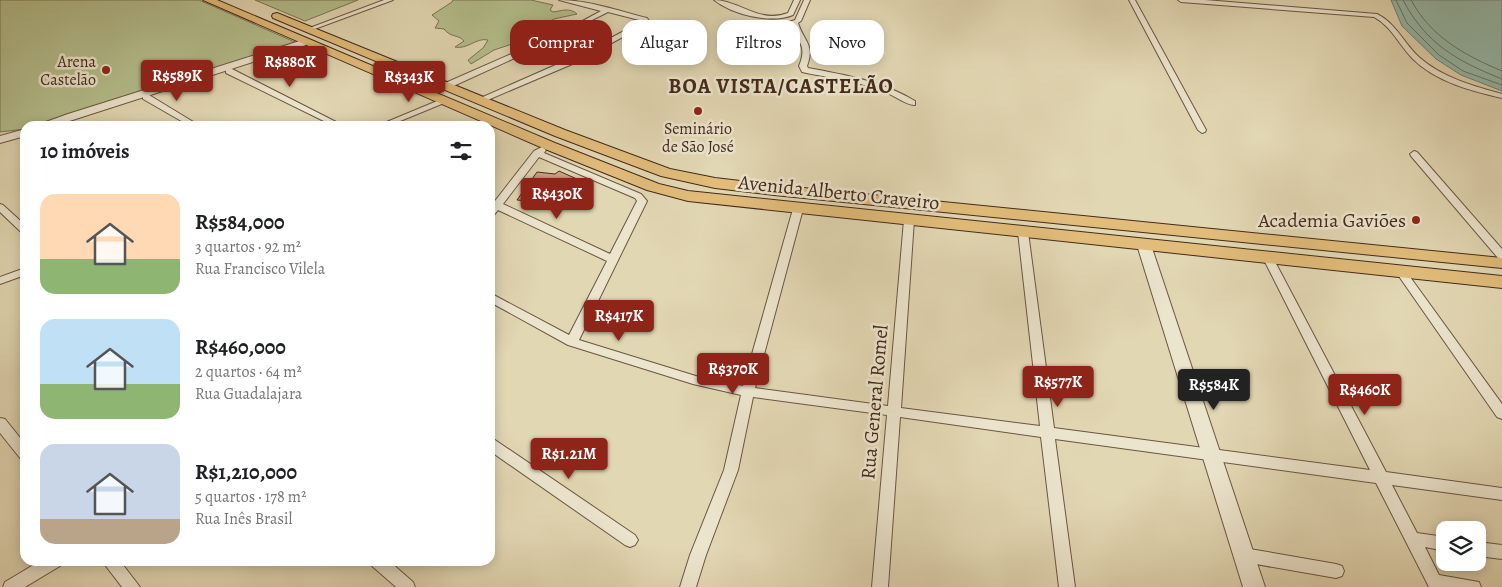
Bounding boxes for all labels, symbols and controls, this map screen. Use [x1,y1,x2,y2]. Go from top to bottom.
chip: Comprar [510,20,612,65]
chip: Alugar [622,20,707,65]
chip: Filtros [717,20,800,65]
chip: Novo [810,20,884,65]
pin: R$880K [249,46,331,88]
place label: Arena Castelão [40,51,97,91]
text: R$880K [264,51,316,73]
pin: R$589K [136,59,218,102]
pin: R$343K [368,61,450,103]
marker: Arena Castelão [100,64,112,76]
text: R$589K [152,65,202,87]
text: R$343K [384,66,434,88]
district label: BOA VISTA/CASTELÃO [668,72,894,100]
marker: Seminário de São José [692,105,704,117]
place label: Seminário de São José [662,118,734,158]
text: 10 imóveis [40,137,130,165]
icon: filters [447,137,475,165]
street label: Avenida Alberto Craveiro [736,168,941,216]
pin: R$430K [516,178,598,220]
text: R$430K [532,183,582,205]
place label: Academia Gaviões [1257,207,1406,234]
text: R$584,000 [195,208,285,236]
icon: home [80,214,140,274]
marker: Academia Gaviões [1410,214,1422,226]
text: 3 quartos · 92 m² [195,236,301,258]
text: Rua Francisco Vilela [195,258,325,280]
pin: R$417K [578,300,660,342]
text: R$417K [595,305,643,327]
street label: Rua General Romel [854,323,895,481]
text: R$460,000 [195,333,286,361]
icon: home [80,339,140,399]
pin: R$370K [692,352,774,395]
text: R$370K [708,358,758,380]
text: 2 quartos · 64 m² [195,361,302,383]
pin: R$577K [1017,366,1099,408]
pin: R$584K [1173,368,1255,411]
text: R$577K [1034,371,1082,393]
text: R$584K [1189,374,1239,396]
pin: R$460K [1324,374,1406,416]
text: R$460K [1339,379,1391,401]
text: Rua Guadalajara [195,383,302,405]
pin: R$1.21M [523,438,615,480]
text: R$1.21M [542,443,596,465]
text: R$1,210,000 [195,458,297,486]
icon: home [80,464,140,524]
text: 5 quartos · 178 m² [195,486,306,508]
text: Rua Inês Brasil [195,508,292,530]
map controls [1436,521,1486,571]
button: layers [1436,521,1486,571]

